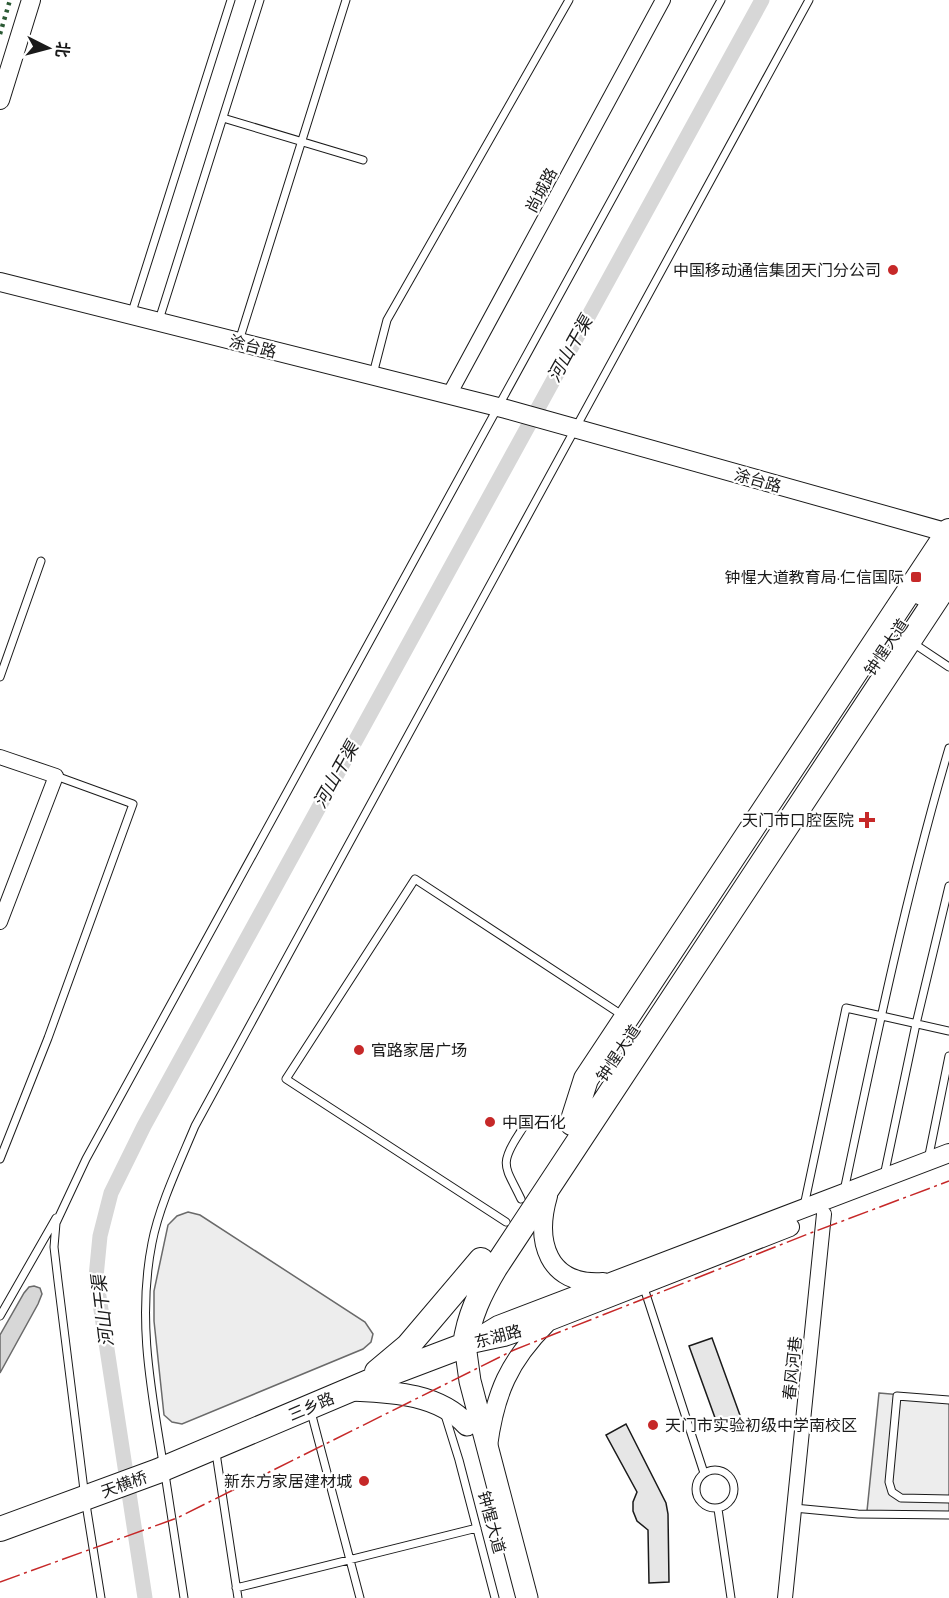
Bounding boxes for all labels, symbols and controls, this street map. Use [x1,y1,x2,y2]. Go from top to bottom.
north arrow [18,18,78,78]
text: 北 [51,40,72,58]
street label: 尚城路 [523,165,562,216]
place label: 中国移动通信集团天门分公司 [673,262,881,281]
marker: 中国移动通信集团天门分公司 [886,263,900,277]
water label: 河山干渠 [544,310,599,386]
street label: 涂台路 [227,332,278,362]
street label: 涂台路 [732,466,783,497]
place label: 钟惺大道教育局·仁信国际 [725,569,904,588]
marker: 钟惺大道教育局·仁信国际 [909,570,923,584]
street label: 钟惺大道 [861,616,913,680]
water label: 河山干渠 [310,736,365,812]
marker: 天门市口腔医院 [858,811,876,829]
place label: 天门市口腔医院 [742,812,854,831]
street label: 钟惺大道 [593,1022,645,1086]
place label: 官路家居广场 [371,1042,467,1061]
marker: 官路家居广场 [352,1043,366,1057]
place label: 中国石化 [502,1114,566,1133]
marker: 中国石化 [483,1115,497,1129]
water label: 河山干渠 [88,1271,118,1348]
street label: 东湖路 [473,1322,524,1353]
street label: 春风河巷 [781,1335,806,1401]
street label: 三乡路 [286,1389,337,1426]
place label: 天门市实验初级中学南校区 [665,1416,857,1436]
marker: 天门市实验初级中学南校区 [646,1418,660,1432]
street label: 天横桥 [99,1468,150,1503]
place label: 新东方家居建材城 [224,1473,352,1492]
marker: 新东方家居建材城 [357,1474,371,1488]
street label: 钟惺大道 [473,1489,508,1556]

